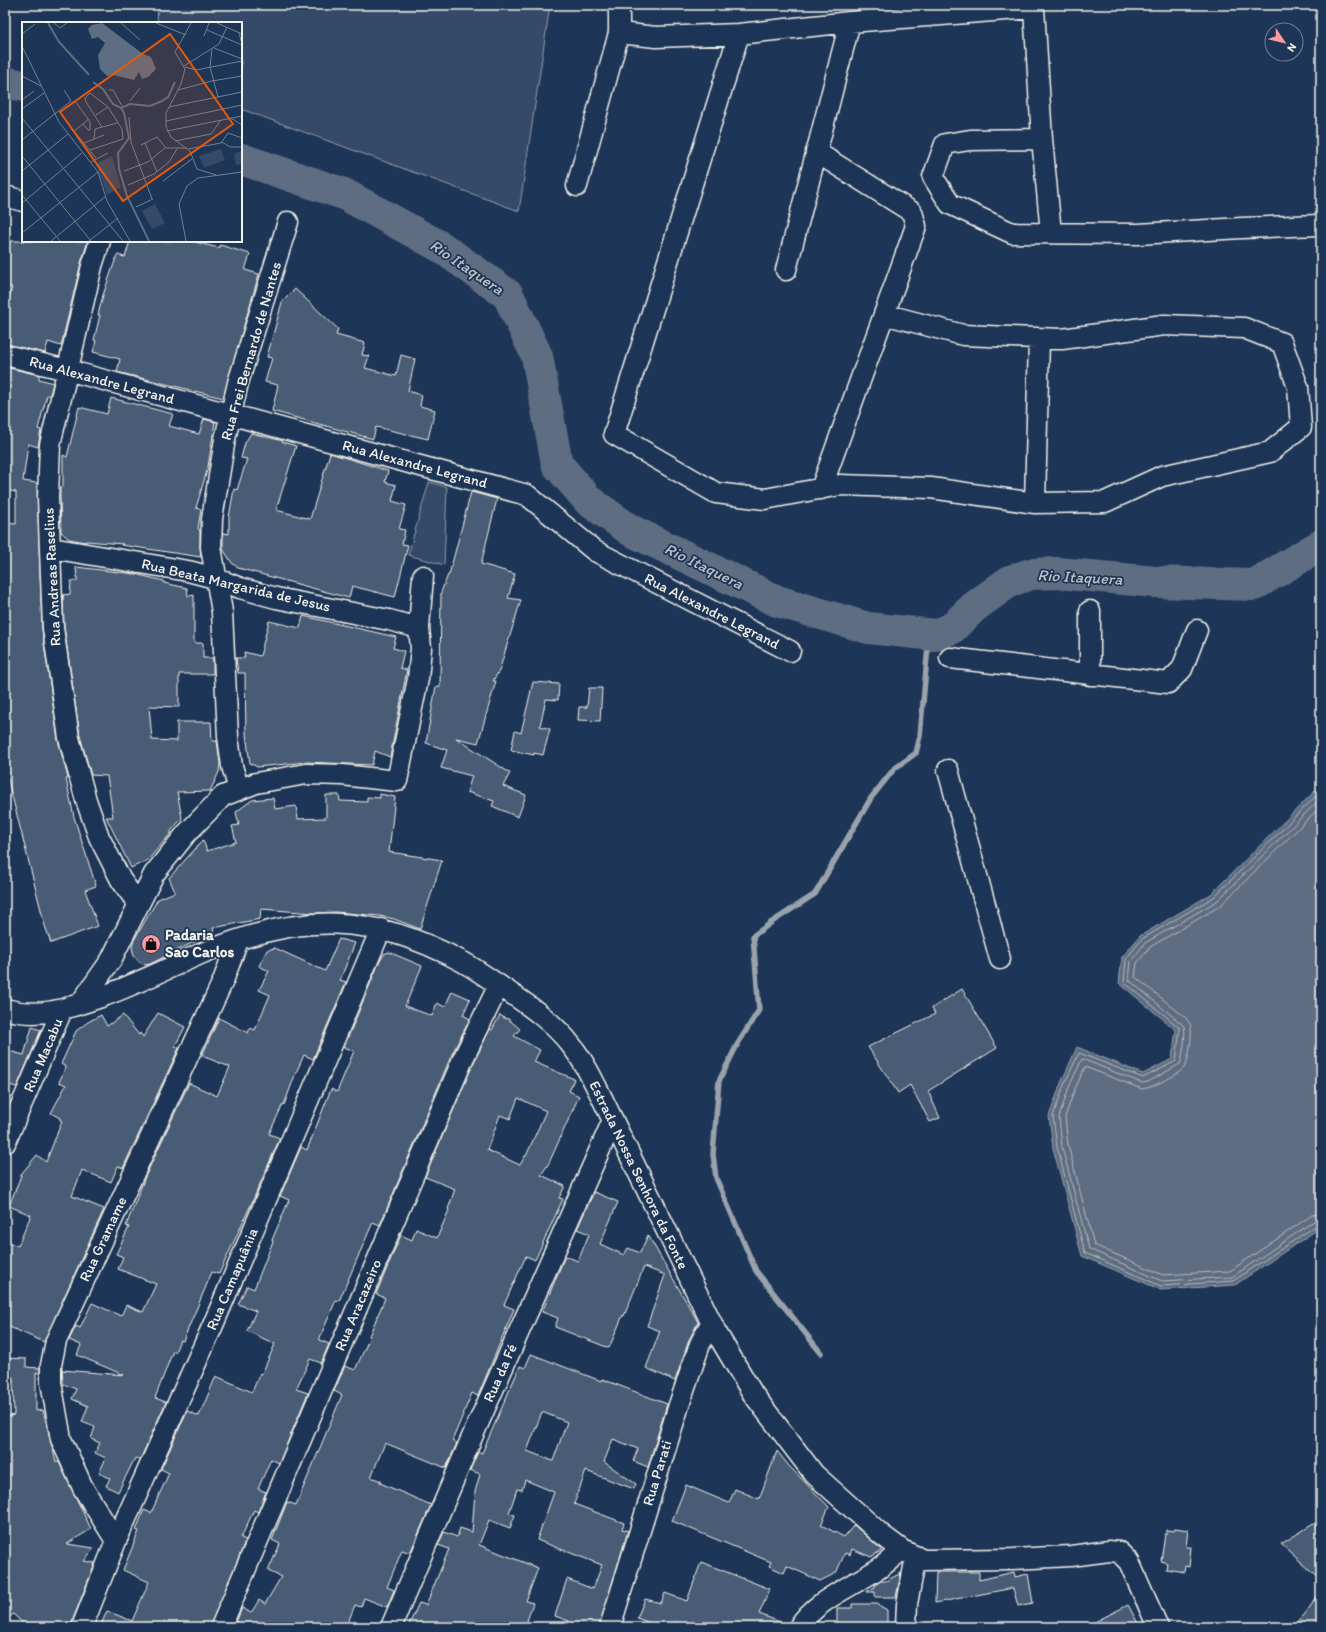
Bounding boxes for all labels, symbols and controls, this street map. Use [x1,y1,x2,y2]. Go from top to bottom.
inset map [22,22,242,242]
north arrow [1264,22,1304,62]
text: N [1284,41,1299,54]
water label: Rio Itaquera [426,235,508,299]
street label: Rua Frei Bernardo de Nantes [217,259,285,442]
street label: Rua Alexandre Legrand [27,352,177,408]
street label: Rua Alexandre Legrand [340,436,490,492]
street label: Rua Andreas Raselius [39,507,65,647]
water label: Rio Itaquera [662,539,747,593]
street label: Rua Beata Margarida de Jesus [140,554,333,616]
water label: Rio Itaquera [1037,565,1124,589]
street label: Rua Alexandre Legrand [641,569,783,653]
place label: Padaria Sao Carlos [165,926,235,961]
shop icon: Padaria Sao Carlos [140,933,162,955]
street label: Rua Macabu [19,1015,67,1095]
street label: Estrada Nossa Senhora da Fonte [585,1078,693,1272]
street label: Rua Gramame [75,1194,131,1284]
street label: Rua Camapuânia [202,1225,262,1333]
street label: Rua Aracazeiro [331,1257,385,1353]
street label: Rua da Fé [479,1341,521,1405]
street label: Rua Parati [638,1438,676,1508]

